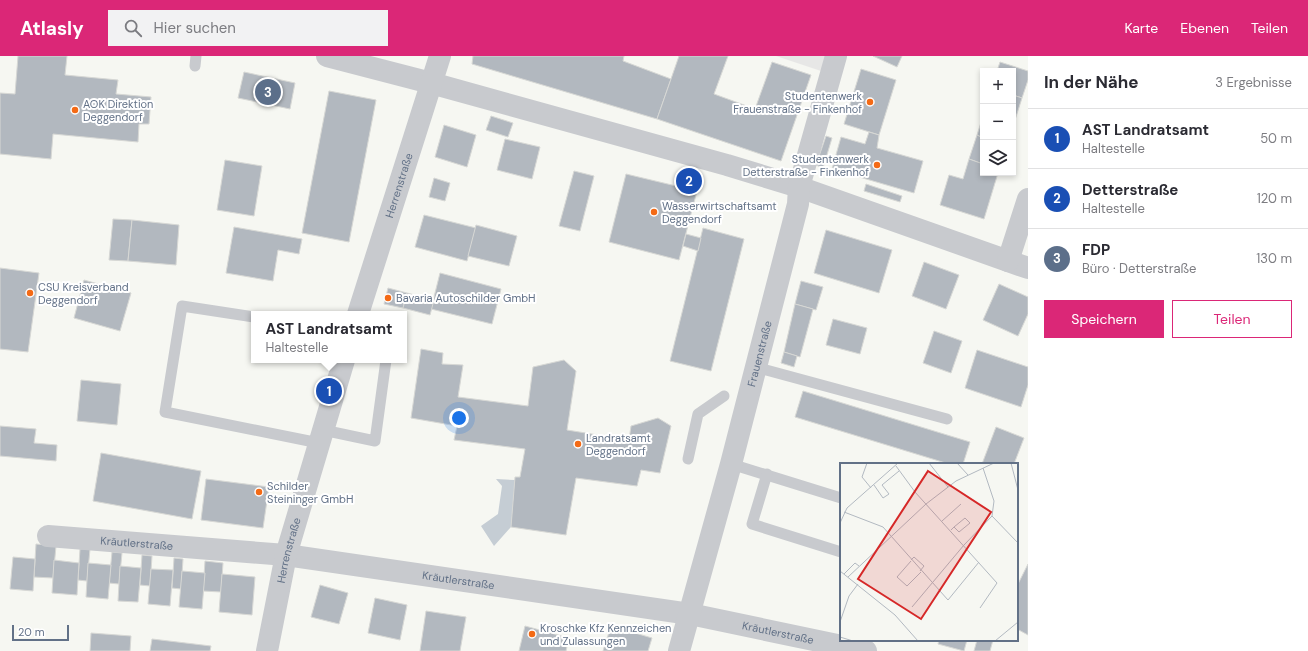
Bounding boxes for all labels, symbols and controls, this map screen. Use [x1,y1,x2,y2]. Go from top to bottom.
search box [108,10,388,46]
text: Atlasly [20,16,84,41]
icon: search [122,17,144,39]
text: Hier suchen [154,18,236,38]
text: Karte [1124,19,1158,37]
text: Ebenen [1180,19,1229,37]
text: Teilen [1251,19,1288,37]
map controls [980,68,1016,176]
button: + [980,68,1016,104]
text: In der Nähe [1044,71,1139,93]
text: 3 Ergebnisse [1215,74,1292,91]
pin: 3 [255,77,281,107]
place label: Studentenwerk Frauenstraße - Finkenhof [733,89,862,116]
place label: AOK Direktion Deggendorf [83,97,153,124]
marker: Studentenwerk Frauenstraße - Finkenhof [865,97,875,107]
button: − [980,104,1016,140]
marker: AOK Direktion Deggendorf [70,105,80,115]
text: AST Landratsamt [1082,120,1209,140]
text: 1 [1055,130,1059,147]
text: 50 m [1260,130,1292,147]
button: layers [980,140,1016,176]
text: Haltestelle [1082,140,1145,157]
street label: Herrenstraße [382,151,416,220]
place label: Studentenwerk Detterstraße - Finkenhof [743,152,869,179]
marker: Studentenwerk Detterstraße - Finkenhof [872,160,882,170]
pin: 2 [676,166,702,196]
text: Detterstraße [1082,180,1178,200]
text: 2 [1053,190,1061,207]
text: 120 m [1257,190,1292,207]
place label: Wasserwirtschaftsamt Deggendorf [662,199,777,226]
text: Haltestelle [1082,200,1145,217]
marker: Wasserwirtschaftsamt Deggendorf [649,207,659,217]
text: FDP [1082,240,1110,260]
text: 3 [1053,250,1061,267]
text: 130 m [1256,250,1292,267]
text: Büro · Detterstraße [1082,260,1196,277]
place label: CSU Kreisverband Deggendorf [38,280,129,307]
marker: CSU Kreisverband Deggendorf [25,288,35,298]
place label: Bavaria Autoschilder GmbH [396,291,536,305]
marker: Bavaria Autoschilder GmbH [383,293,393,303]
button: Speichern [1044,300,1164,338]
button: Teilen [1172,300,1292,338]
popup [251,311,407,363]
text: AST Landratsamt [265,319,393,339]
street label: Frauenstraße [744,319,775,388]
text: Haltestelle [265,339,328,356]
pin: 1 [316,376,342,406]
your location [449,408,469,428]
place label: Landratsamt Deggendorf [586,431,651,458]
marker: Landratsamt Deggendorf [573,439,583,449]
inset map [840,463,1018,641]
place label: Schilder Steininger GmbH [267,479,353,506]
marker: Schilder Steininger GmbH [254,487,264,497]
street label: Herrenstraße [274,516,304,584]
street label: Kräutlerstraße [100,533,174,553]
street label: Kräutlerstraße [421,568,496,592]
street label: Kräutlerstraße [741,618,815,647]
place label: Kroschke Kfz Kennzeichen und Zulassungen [540,621,671,648]
scale bar [12,623,69,642]
text: 20 m [18,625,44,639]
marker: Kroschke Kfz Kennzeichen und Zulassungen [527,629,537,639]

